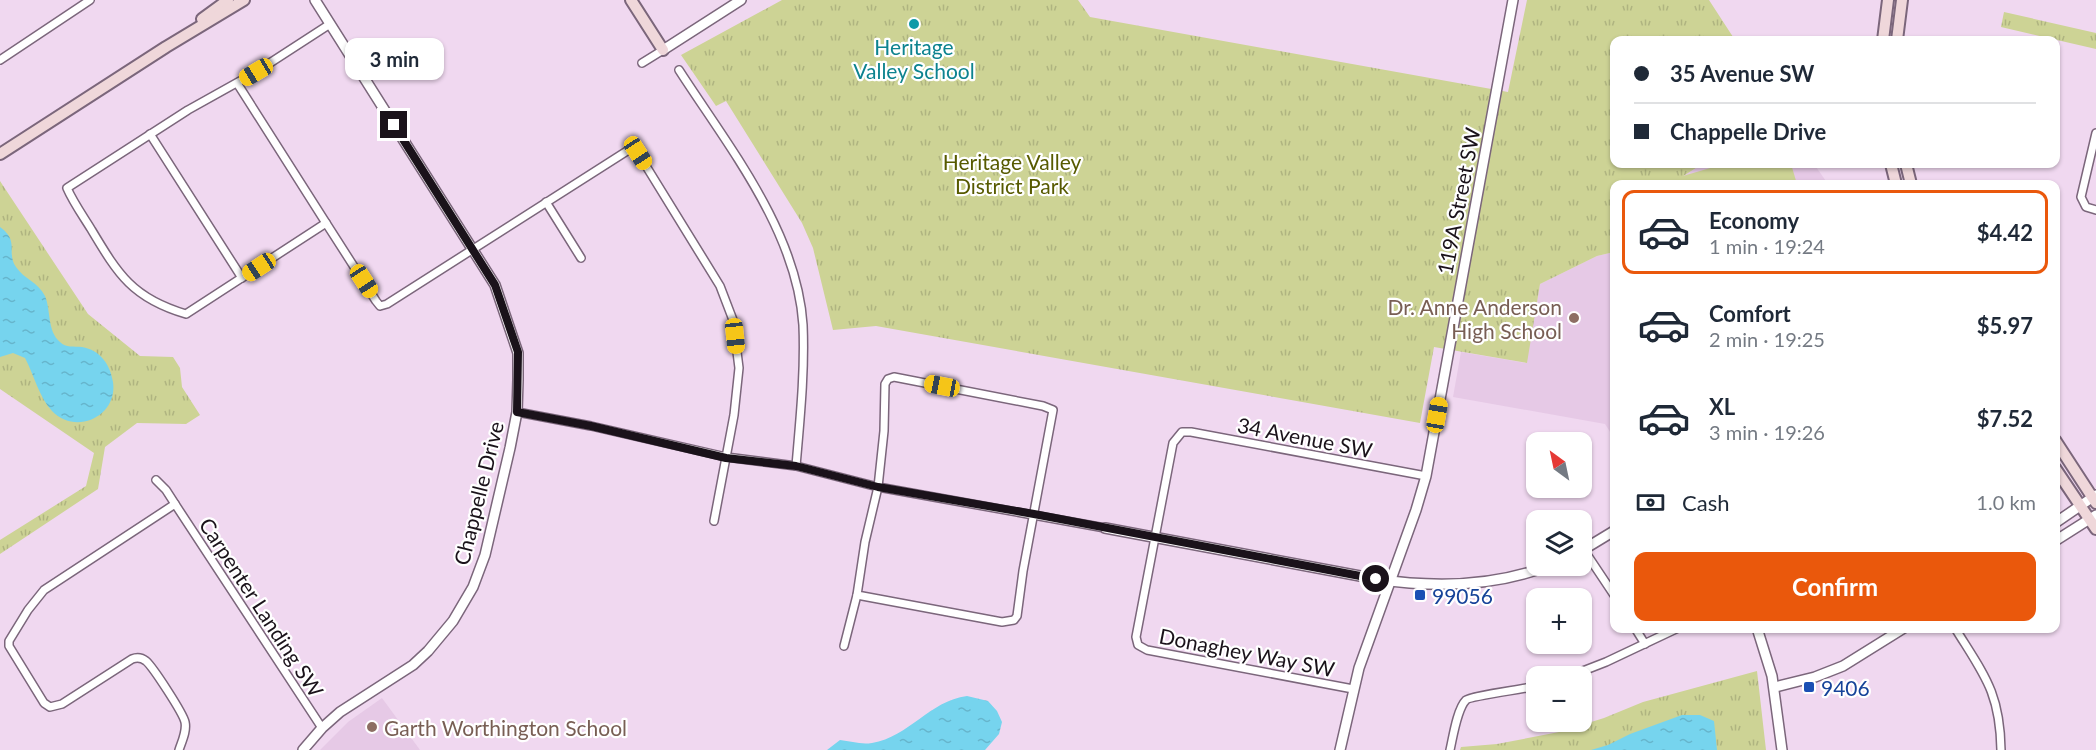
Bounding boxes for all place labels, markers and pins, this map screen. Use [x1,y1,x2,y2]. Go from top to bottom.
marker: Heritage Valley School [907,17,921,31]
place label: Heritage Valley School [853,34,975,83]
place label: Dr. Anne Anderson High School [1387,294,1562,343]
marker: Dr. Anne Anderson High School [1567,311,1581,325]
place label: 99056 [1432,583,1493,608]
marker: 99056 [1413,588,1427,602]
place label: 9406 [1821,675,1870,700]
marker: 9406 [1802,680,1816,694]
place label: Garth Worthington School [384,715,627,740]
marker: Garth Worthington School [365,720,379,734]

